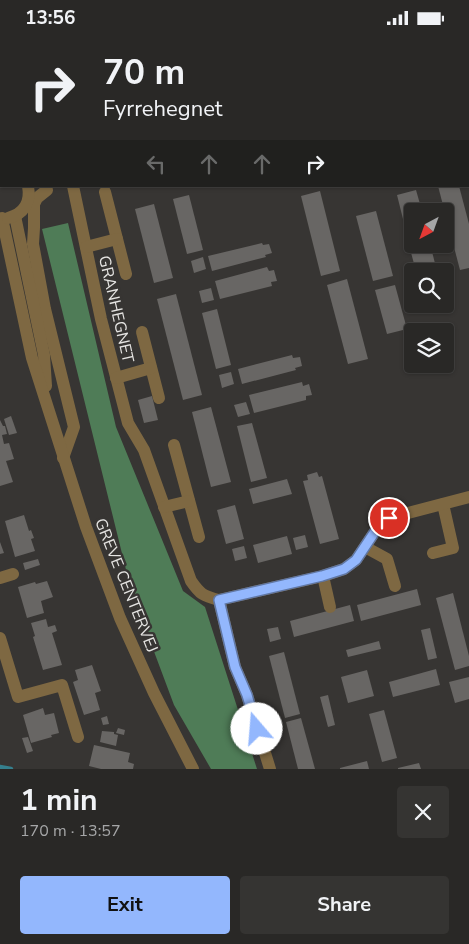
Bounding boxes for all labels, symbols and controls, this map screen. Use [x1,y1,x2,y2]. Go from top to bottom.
text: 13:56 [25,5,75,31]
text: 70 m [103,49,185,96]
icon: right [20,55,85,120]
text: Fyrrehegnet [103,94,223,124]
icon: left [142,150,170,178]
icon: ahead [195,150,223,178]
icon: ahead [248,150,276,178]
icon: right [301,150,329,178]
north arrow [404,203,454,253]
map controls [404,203,454,373]
street label: GRANHEGNET [93,253,139,365]
button: search [404,263,454,313]
button: layers [404,323,454,373]
pin [368,497,410,539]
icon: arrive [375,504,403,532]
street label: GREVE CENTERVEJ [89,515,163,656]
position arrow [230,702,282,754]
text: 1 min [20,780,98,821]
button: close [397,786,449,838]
text: 170 m · 13:57 [20,820,121,842]
button: Exit [20,876,230,934]
button: Share [240,876,449,934]

